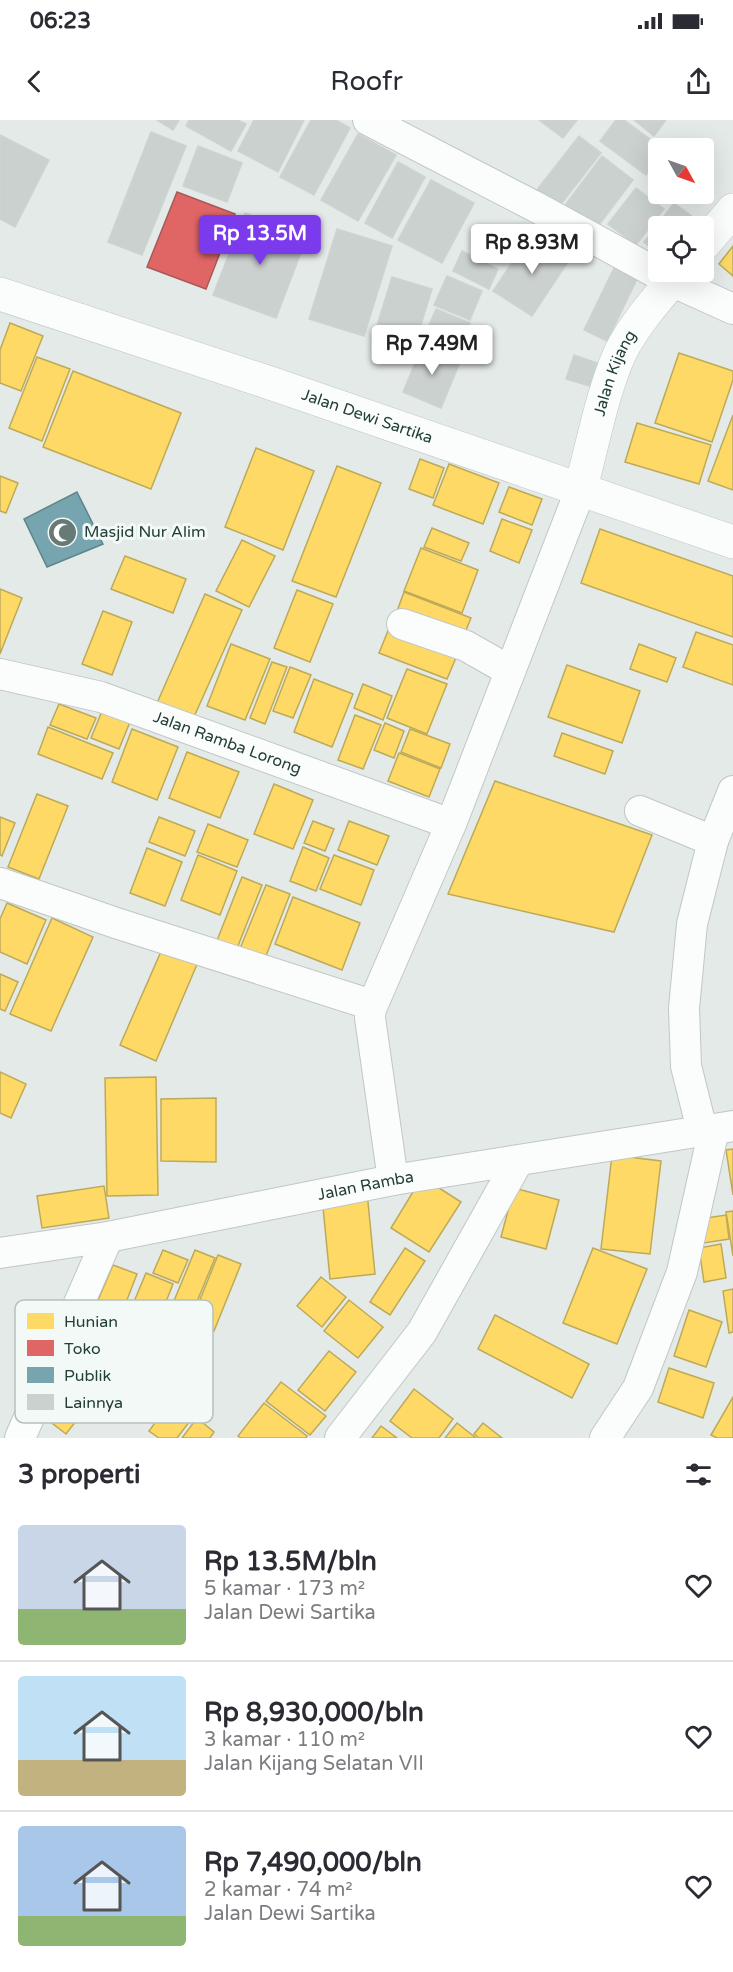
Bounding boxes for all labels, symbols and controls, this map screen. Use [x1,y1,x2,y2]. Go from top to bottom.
text: 06:23 [30,8,91,34]
icon: back [18,65,51,98]
text: Roofr [330,65,403,98]
icon: share [682,65,715,98]
north arrow [648,138,714,204]
map controls [648,138,714,282]
pin: Rp 13.5M [198,215,322,266]
button: locate [648,216,714,282]
text: Rp 13.5M [213,222,307,246]
pin: Rp 8.93M [470,224,594,275]
text: Rp 8.93M [485,231,579,255]
pin: Rp 7.49M [370,325,494,376]
street label: Jalan Kijang [589,326,641,418]
text: Rp 7.49M [386,332,478,356]
street label: Jalan Dewi Sartika [299,385,435,448]
mosque icon: Masjid Nur Alim [47,516,79,548]
place label: Masjid Nur Alim [84,522,206,542]
street label: Jalan Ramba Lorong [151,707,304,779]
street label: Jalan Ramba [316,1167,415,1205]
legend [15,1300,213,1423]
text: Hunian [64,1312,118,1332]
text: Toko [64,1339,101,1359]
text: Publik [64,1366,111,1386]
text: Lainnya [64,1393,123,1413]
icon: filters [682,1458,715,1491]
text: 3 properti [18,1459,140,1490]
text: Rp 13.5M/bln [204,1546,377,1577]
icon: home [66,1549,138,1621]
icon: heart [682,1569,715,1602]
text: 5 kamar · 173 m² [204,1577,365,1601]
text: Jalan Dewi Sartika [204,1601,376,1625]
text: Rp 8,930,000/bln [204,1697,424,1728]
icon: home [66,1700,138,1772]
icon: heart [682,1720,715,1753]
text: 3 kamar · 110 m² [204,1728,365,1752]
text: Jalan Kijang Selatan VII [204,1752,424,1776]
text: Rp 7,490,000/bln [204,1847,422,1878]
icon: home [66,1850,138,1922]
icon: heart [682,1870,715,1903]
text: 2 kamar · 74 m² [204,1878,353,1902]
text: Jalan Dewi Sartika [204,1902,376,1926]

